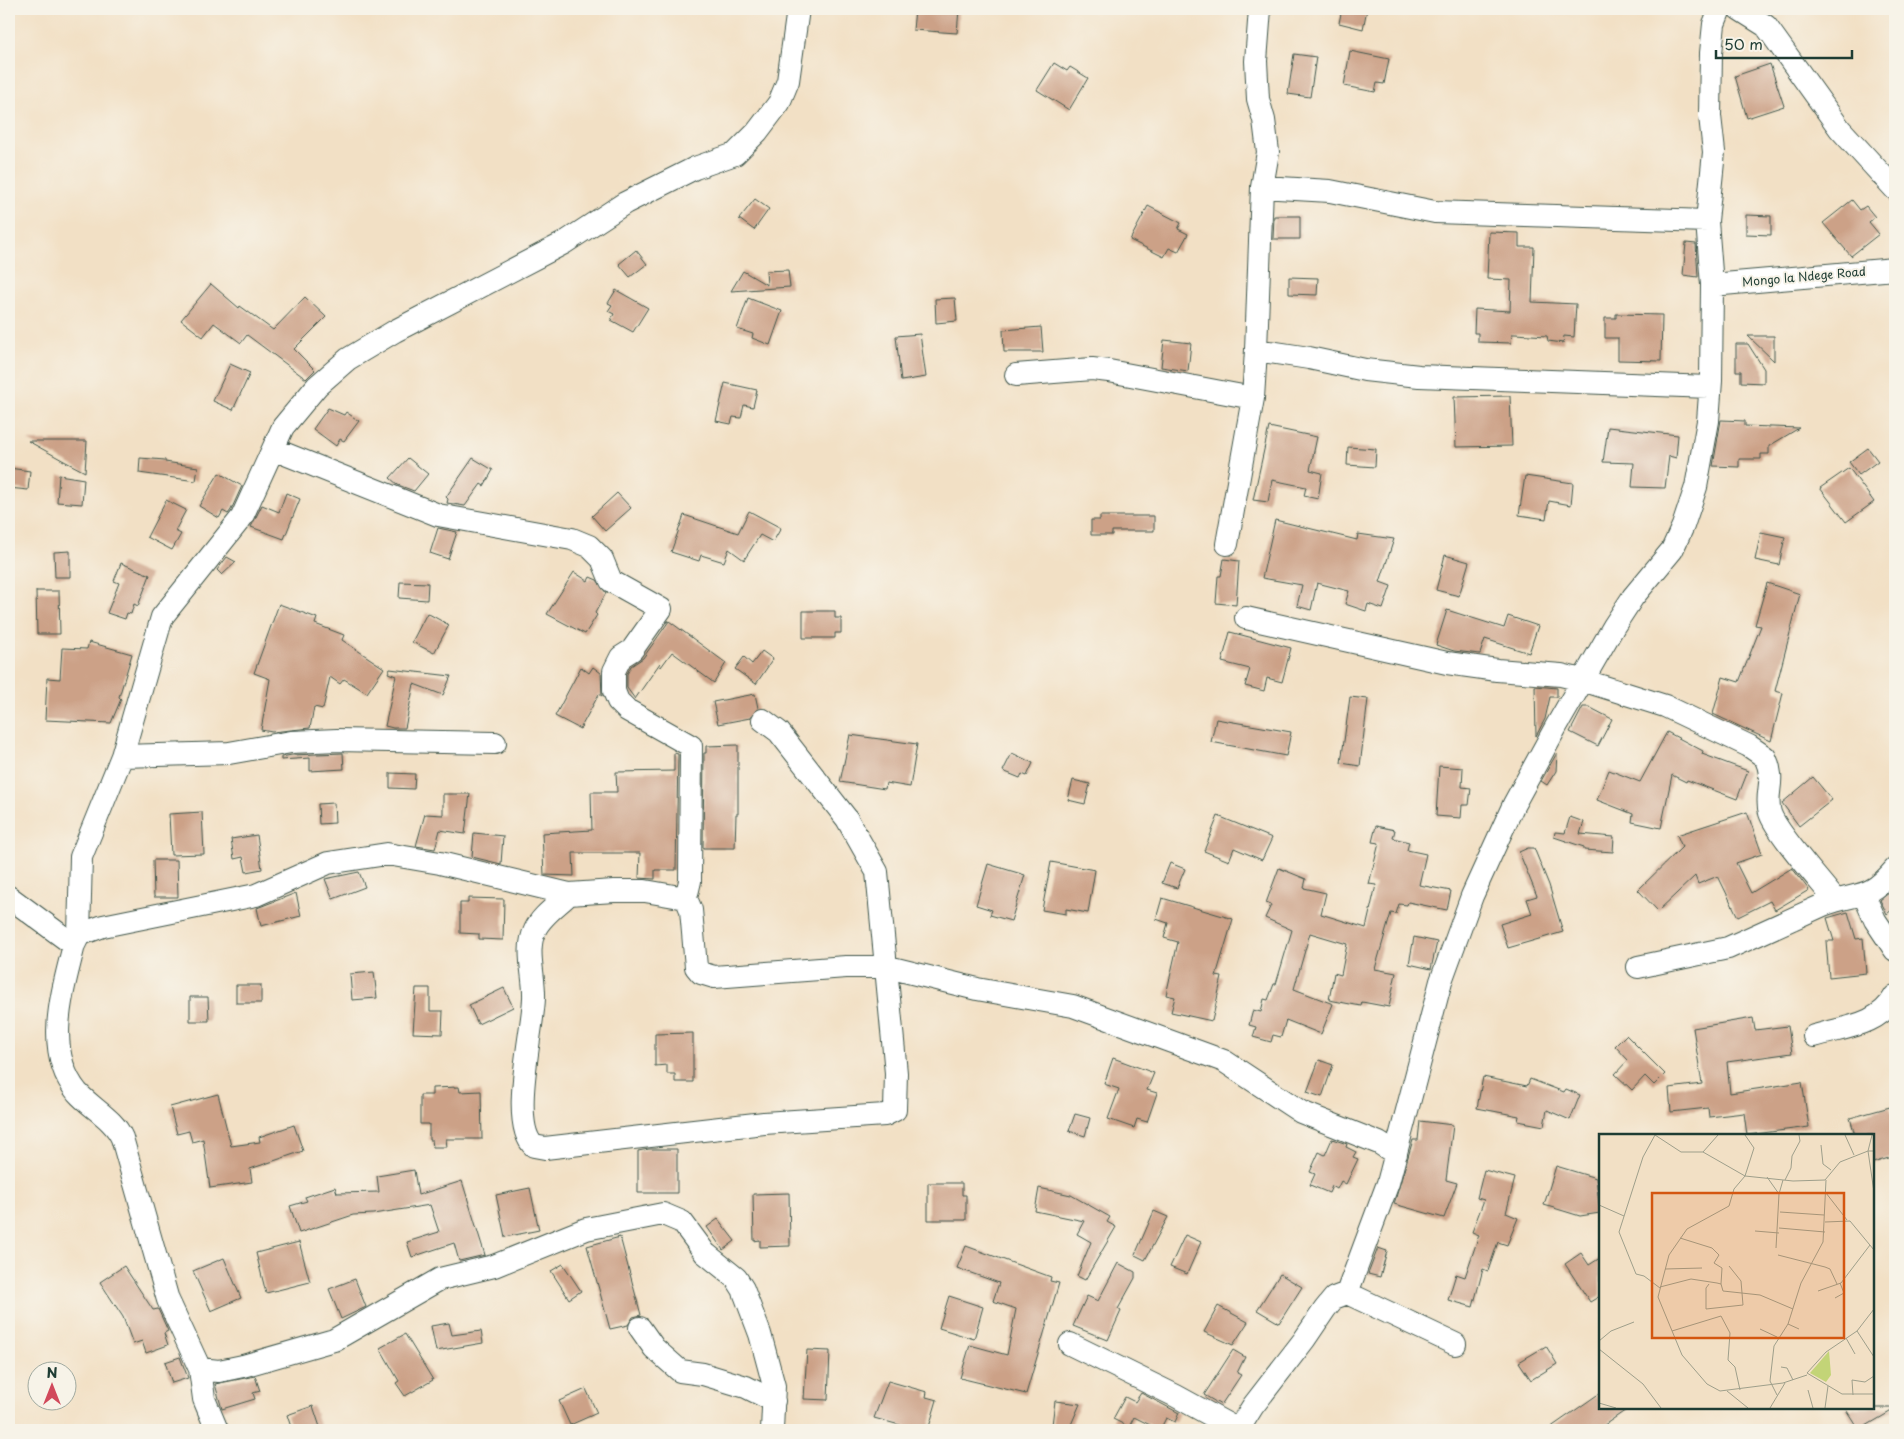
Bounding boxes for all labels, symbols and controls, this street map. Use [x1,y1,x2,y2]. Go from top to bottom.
scale bar [1716,28,1853,60]
text: 50 m [1724,32,1763,55]
street label: Mongo la Ndege Road [1741,262,1866,290]
inset map [1599,1134,1874,1409]
north arrow [28,1362,78,1412]
text: N [46,1362,58,1383]

